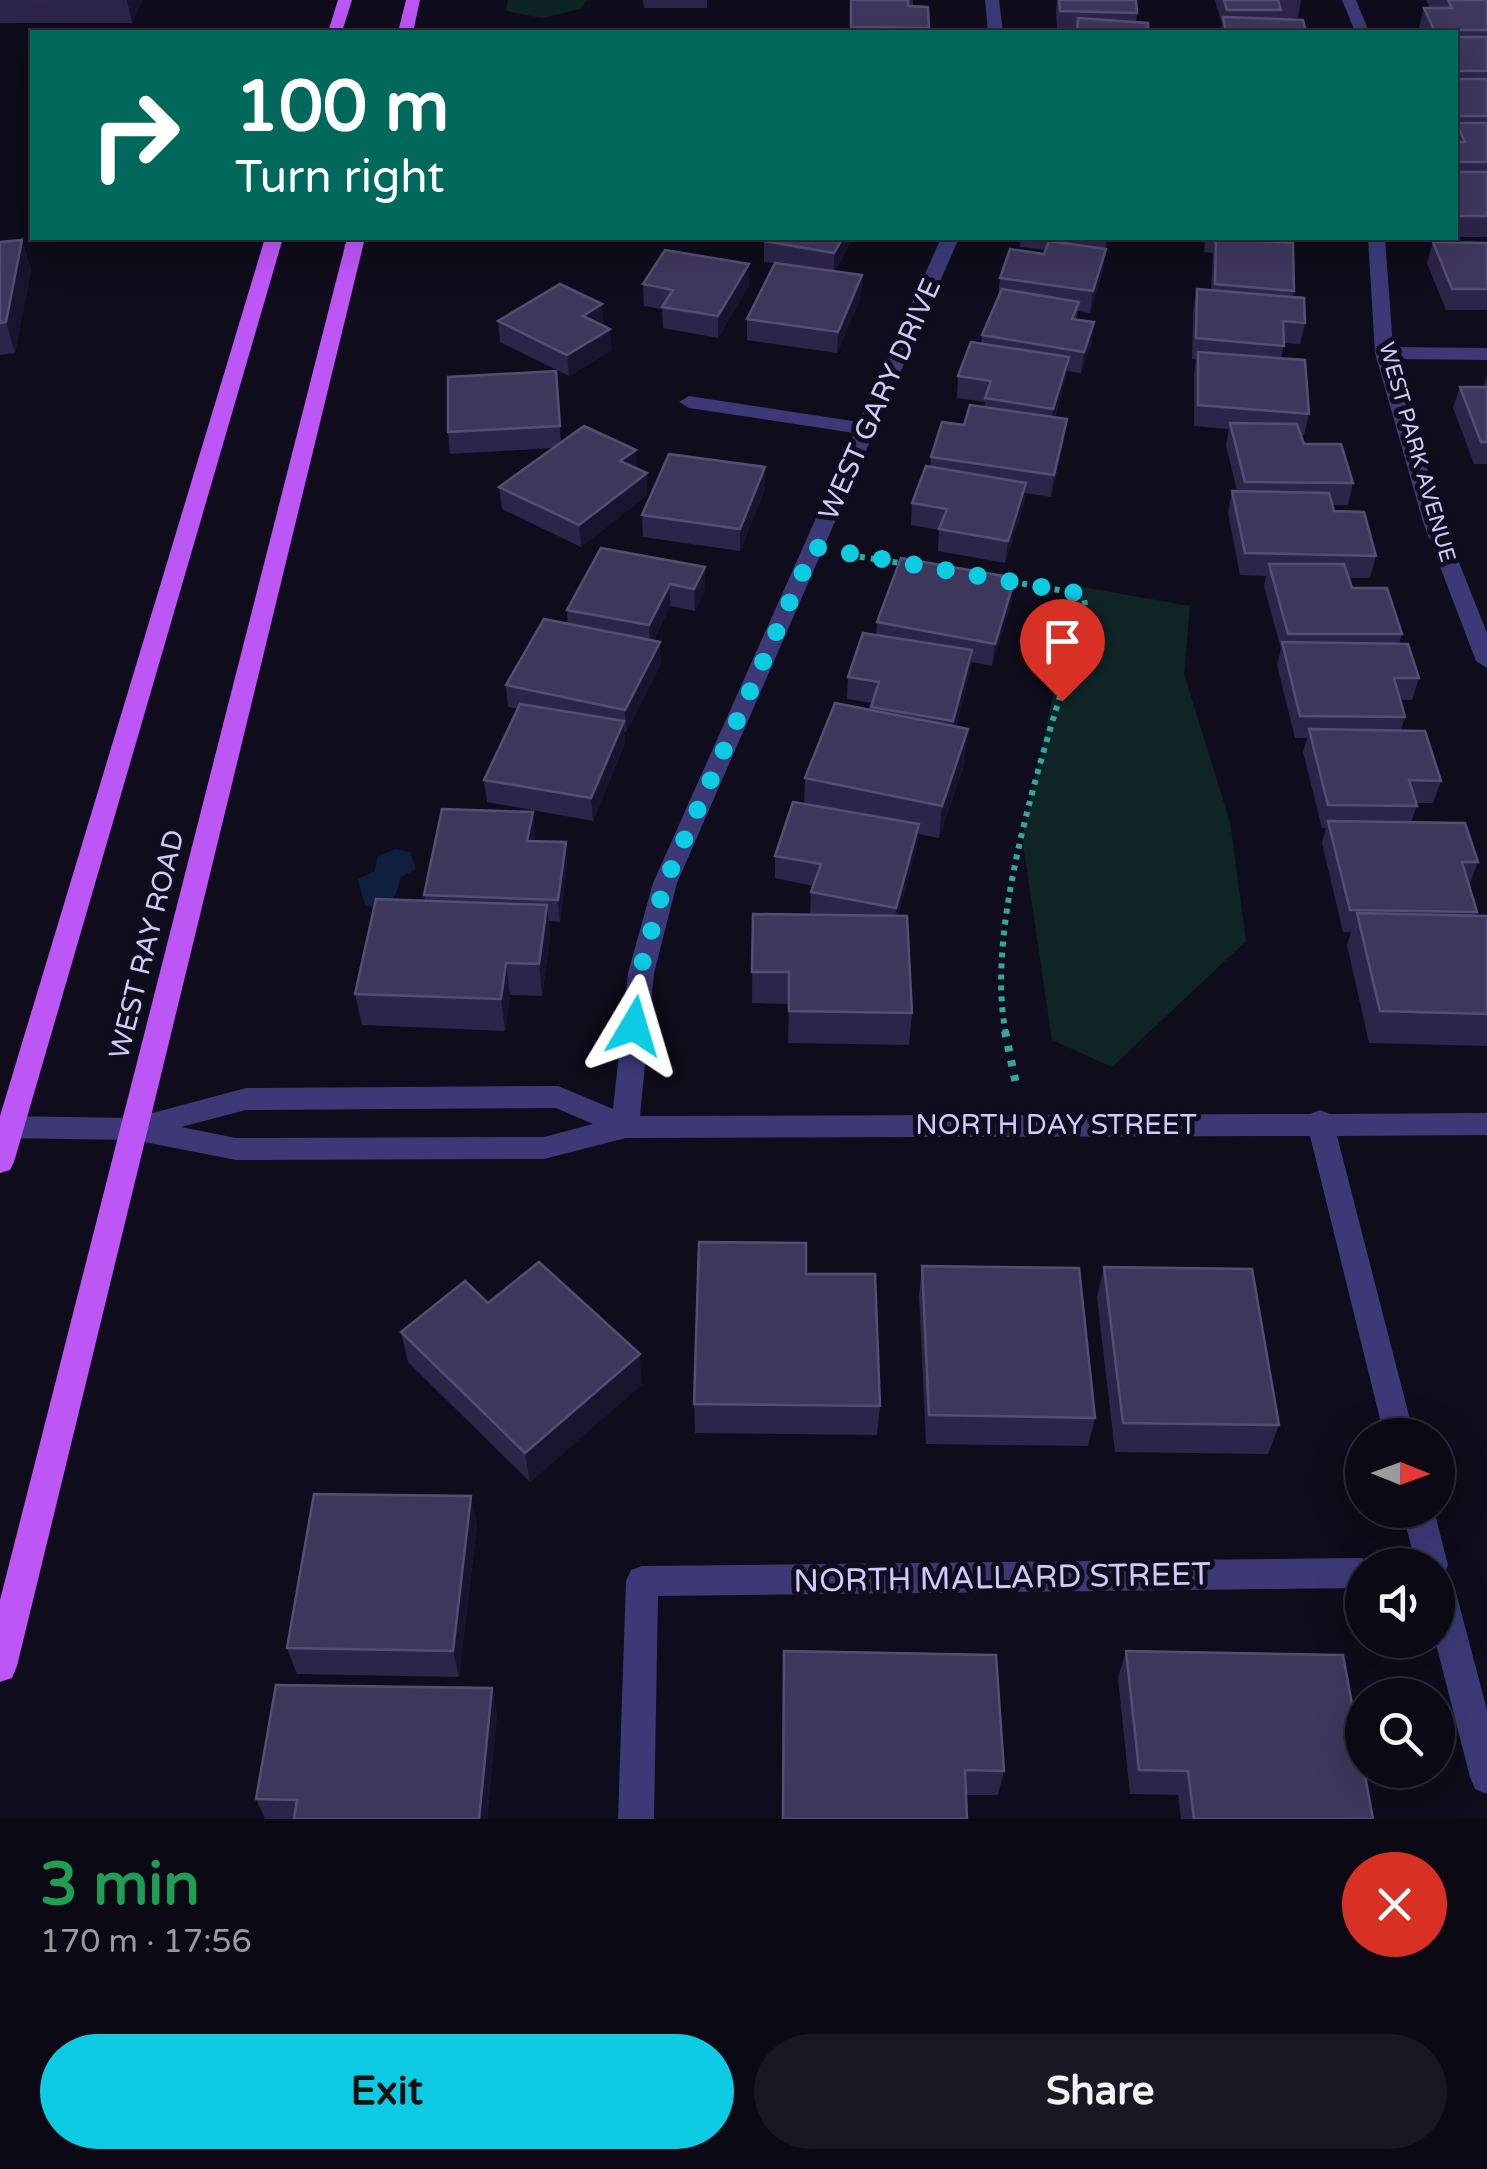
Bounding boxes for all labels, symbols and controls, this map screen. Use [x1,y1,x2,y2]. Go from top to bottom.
text: 100 m [235,66,449,150]
icon: right [70,70,200,200]
text: Turn right [235,151,444,205]
street label: WEST GARY DRIVE [811,274,948,525]
street label: WEST PARK AVENUE [1373,339,1461,565]
pin [1020,599,1105,702]
icon: arrive [1035,614,1090,669]
street label: WEST RAY ROAD [102,826,192,1062]
position arrow [582,974,686,1078]
street label: NORTH DAY STREET [915,1108,1197,1142]
north arrow [1345,1418,1455,1528]
map controls [1345,1418,1455,1788]
button: sound [1345,1548,1455,1658]
street label: NORTH MALLARD STREET [793,1555,1212,1601]
button: search [1345,1678,1455,1788]
text: 3 min [40,1849,200,1921]
button: close [1342,1852,1447,1957]
text: 170 m · 17:56 [40,1923,252,1961]
button: Exit [40,2034,734,2149]
button: Share [754,2034,1447,2149]

